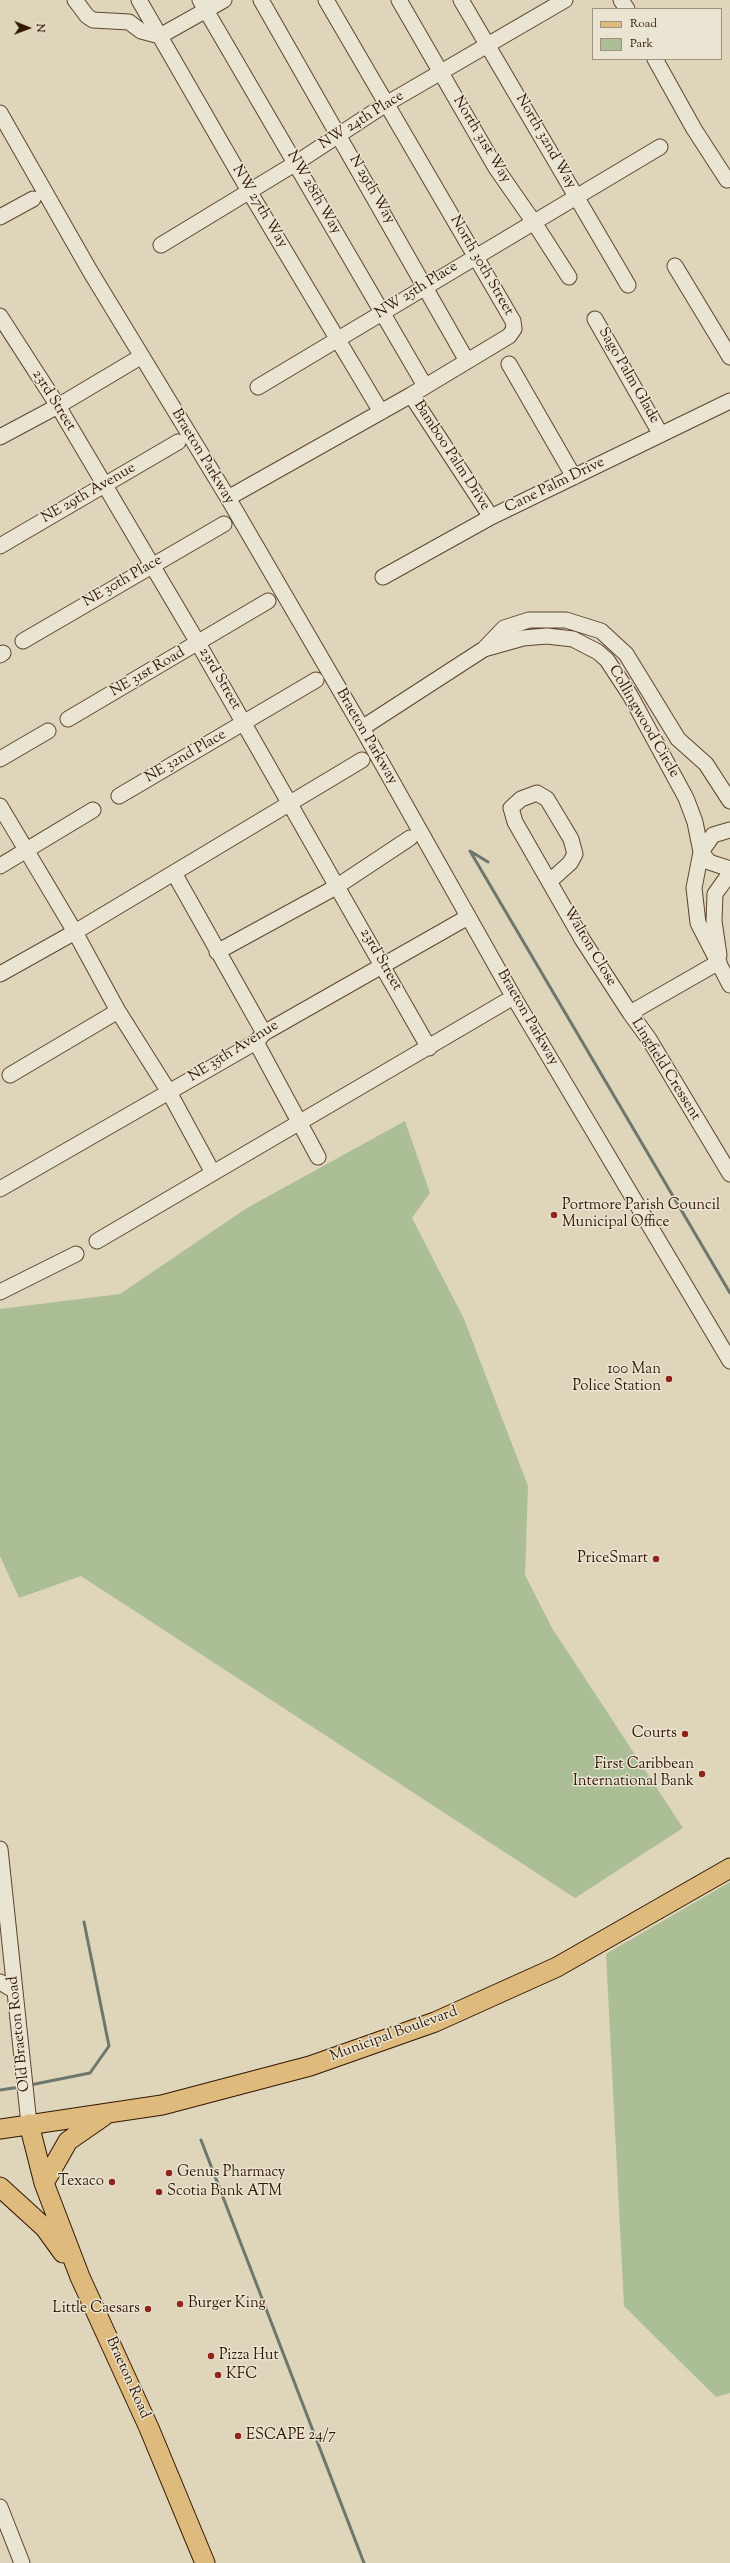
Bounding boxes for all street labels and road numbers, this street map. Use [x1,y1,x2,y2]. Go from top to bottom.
street label: NW 24th Place [316,88,408,154]
street label: North 32nd Way [511,92,579,192]
street label: North 31st Way [448,93,514,187]
street label: NW 28th Way [282,148,344,238]
street label: N 29th Way [344,152,398,228]
street label: NW 27th Way [227,162,291,252]
street label: North 30th Street [445,213,517,319]
street label: NW 25th Place [372,258,462,324]
street label: Sago Palm Glade [593,325,663,427]
street label: 23rd Street [27,367,79,435]
street label: Bamboo Palm Drive [409,398,493,514]
street label: Braeton Parkway [167,406,237,508]
street label: Cane Palm Drive [502,454,608,518]
street label: NE 29th Avenue [39,460,139,528]
street label: NE 30th Place [80,552,166,612]
street label: NE 31st Road [107,644,189,702]
street label: 23rd Street [194,645,244,713]
street label: Collingwood Circle [604,663,682,781]
street label: Braeton Parkway [331,686,401,788]
street label: NE 32nd Place [142,727,230,787]
street label: Walton Close [558,904,620,990]
street label: 23rd Street [355,926,405,994]
street label: Braeton Parkway [492,967,562,1069]
street label: Lingfield Cressent [626,1016,704,1124]
street label: NE 35th Avenue [186,1017,282,1087]
street label: Old Braeton Road [5,1975,35,2093]
street label: Municipal Boulevard [328,2004,460,2066]
street label: Braeton Road [101,2334,153,2422]

